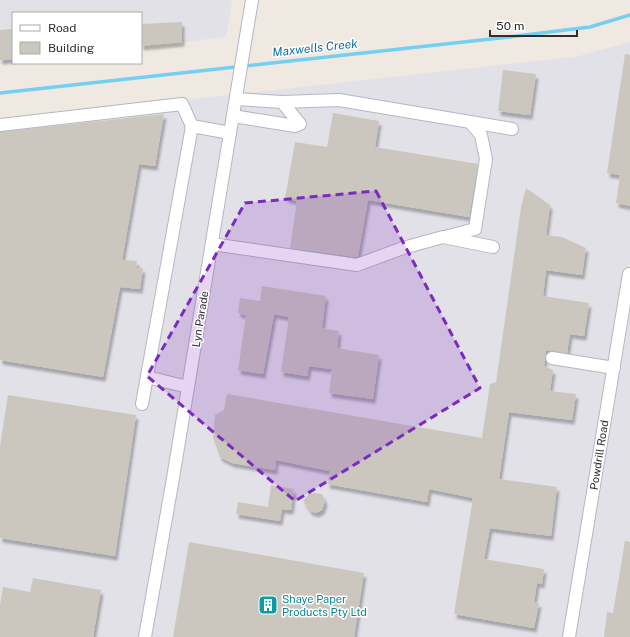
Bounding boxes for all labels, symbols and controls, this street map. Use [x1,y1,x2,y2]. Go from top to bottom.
legend [12,12,142,64]
scale bar [490,12,577,38]
text: 50 m [496,19,524,33]
text: Road [48,21,76,35]
water label: Maxwells Creek [272,37,359,59]
text: Building [48,41,94,55]
street label: Lyn Parade [190,290,210,348]
street label: Powdrill Road [588,419,610,491]
place label: Shaye Paper Products Pty Ltd [282,593,367,618]
building icon: Shaye Paper Products Pty Ltd [257,594,279,616]

